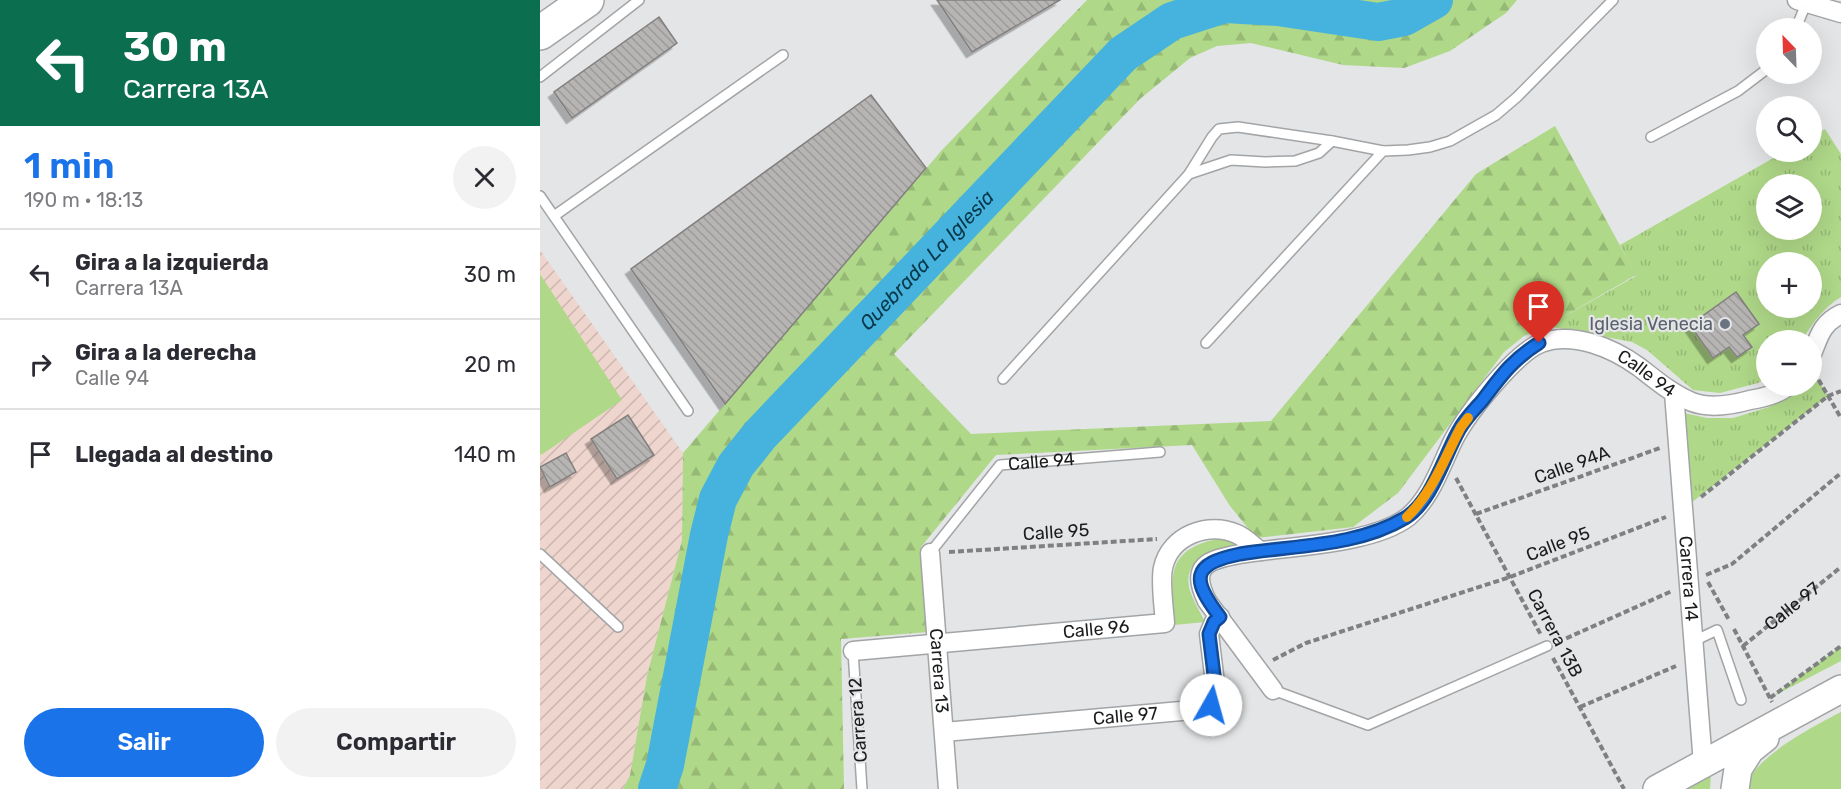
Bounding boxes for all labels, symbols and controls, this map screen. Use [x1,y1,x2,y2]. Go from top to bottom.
north arrow [1756,18,1822,84]
map controls [1756,18,1822,396]
text: 30 m [123,22,227,72]
icon: left [24,24,102,102]
text: Carrera 13A [123,73,269,105]
button: search [1756,96,1822,162]
text: 1 min [24,144,115,187]
button: close [453,146,516,209]
button: layers [1756,174,1822,240]
water label: Quebrada La Iglesia [854,185,999,335]
text: 190 m · 18:13 [24,188,143,212]
text: Gira a la izquierda [75,249,269,276]
button: + [1756,252,1822,318]
icon: left [24,258,57,291]
text: 30 m [464,261,516,288]
text: Carrera 13A [75,276,183,300]
pin [1513,281,1564,343]
icon: arrive [1522,290,1555,323]
place label: Iglesia Venecia [1589,313,1713,335]
marker: Iglesia Venecia [1718,317,1732,331]
button: − [1756,330,1822,396]
text: Gira a la derecha [75,339,256,366]
street label: Calle 94 [1614,345,1680,402]
icon: right [24,348,57,381]
text: 20 m [464,351,516,378]
text: Calle 94 [75,366,149,390]
icon: arrive [24,438,57,471]
text: Llegada al destino [75,441,273,468]
text: 140 m [454,441,516,468]
street label: Calle 94A [1531,441,1613,489]
street label: Calle 94 [1007,448,1076,475]
street label: Calle 95 [1022,519,1090,545]
street label: Calle 95 [1523,522,1593,566]
street label: Carrera 14 [1674,535,1703,622]
street label: Calle 97 [1760,577,1824,635]
street label: Carrera 13B [1522,585,1588,681]
street label: Calle 96 [1062,615,1130,643]
street label: Carrera 13 [925,627,953,714]
position arrow [1179,673,1243,737]
street label: Carrera 12 [844,677,872,763]
street label: Calle 97 [1092,702,1159,730]
button: Salir [24,708,264,777]
button: Compartir [276,708,516,777]

